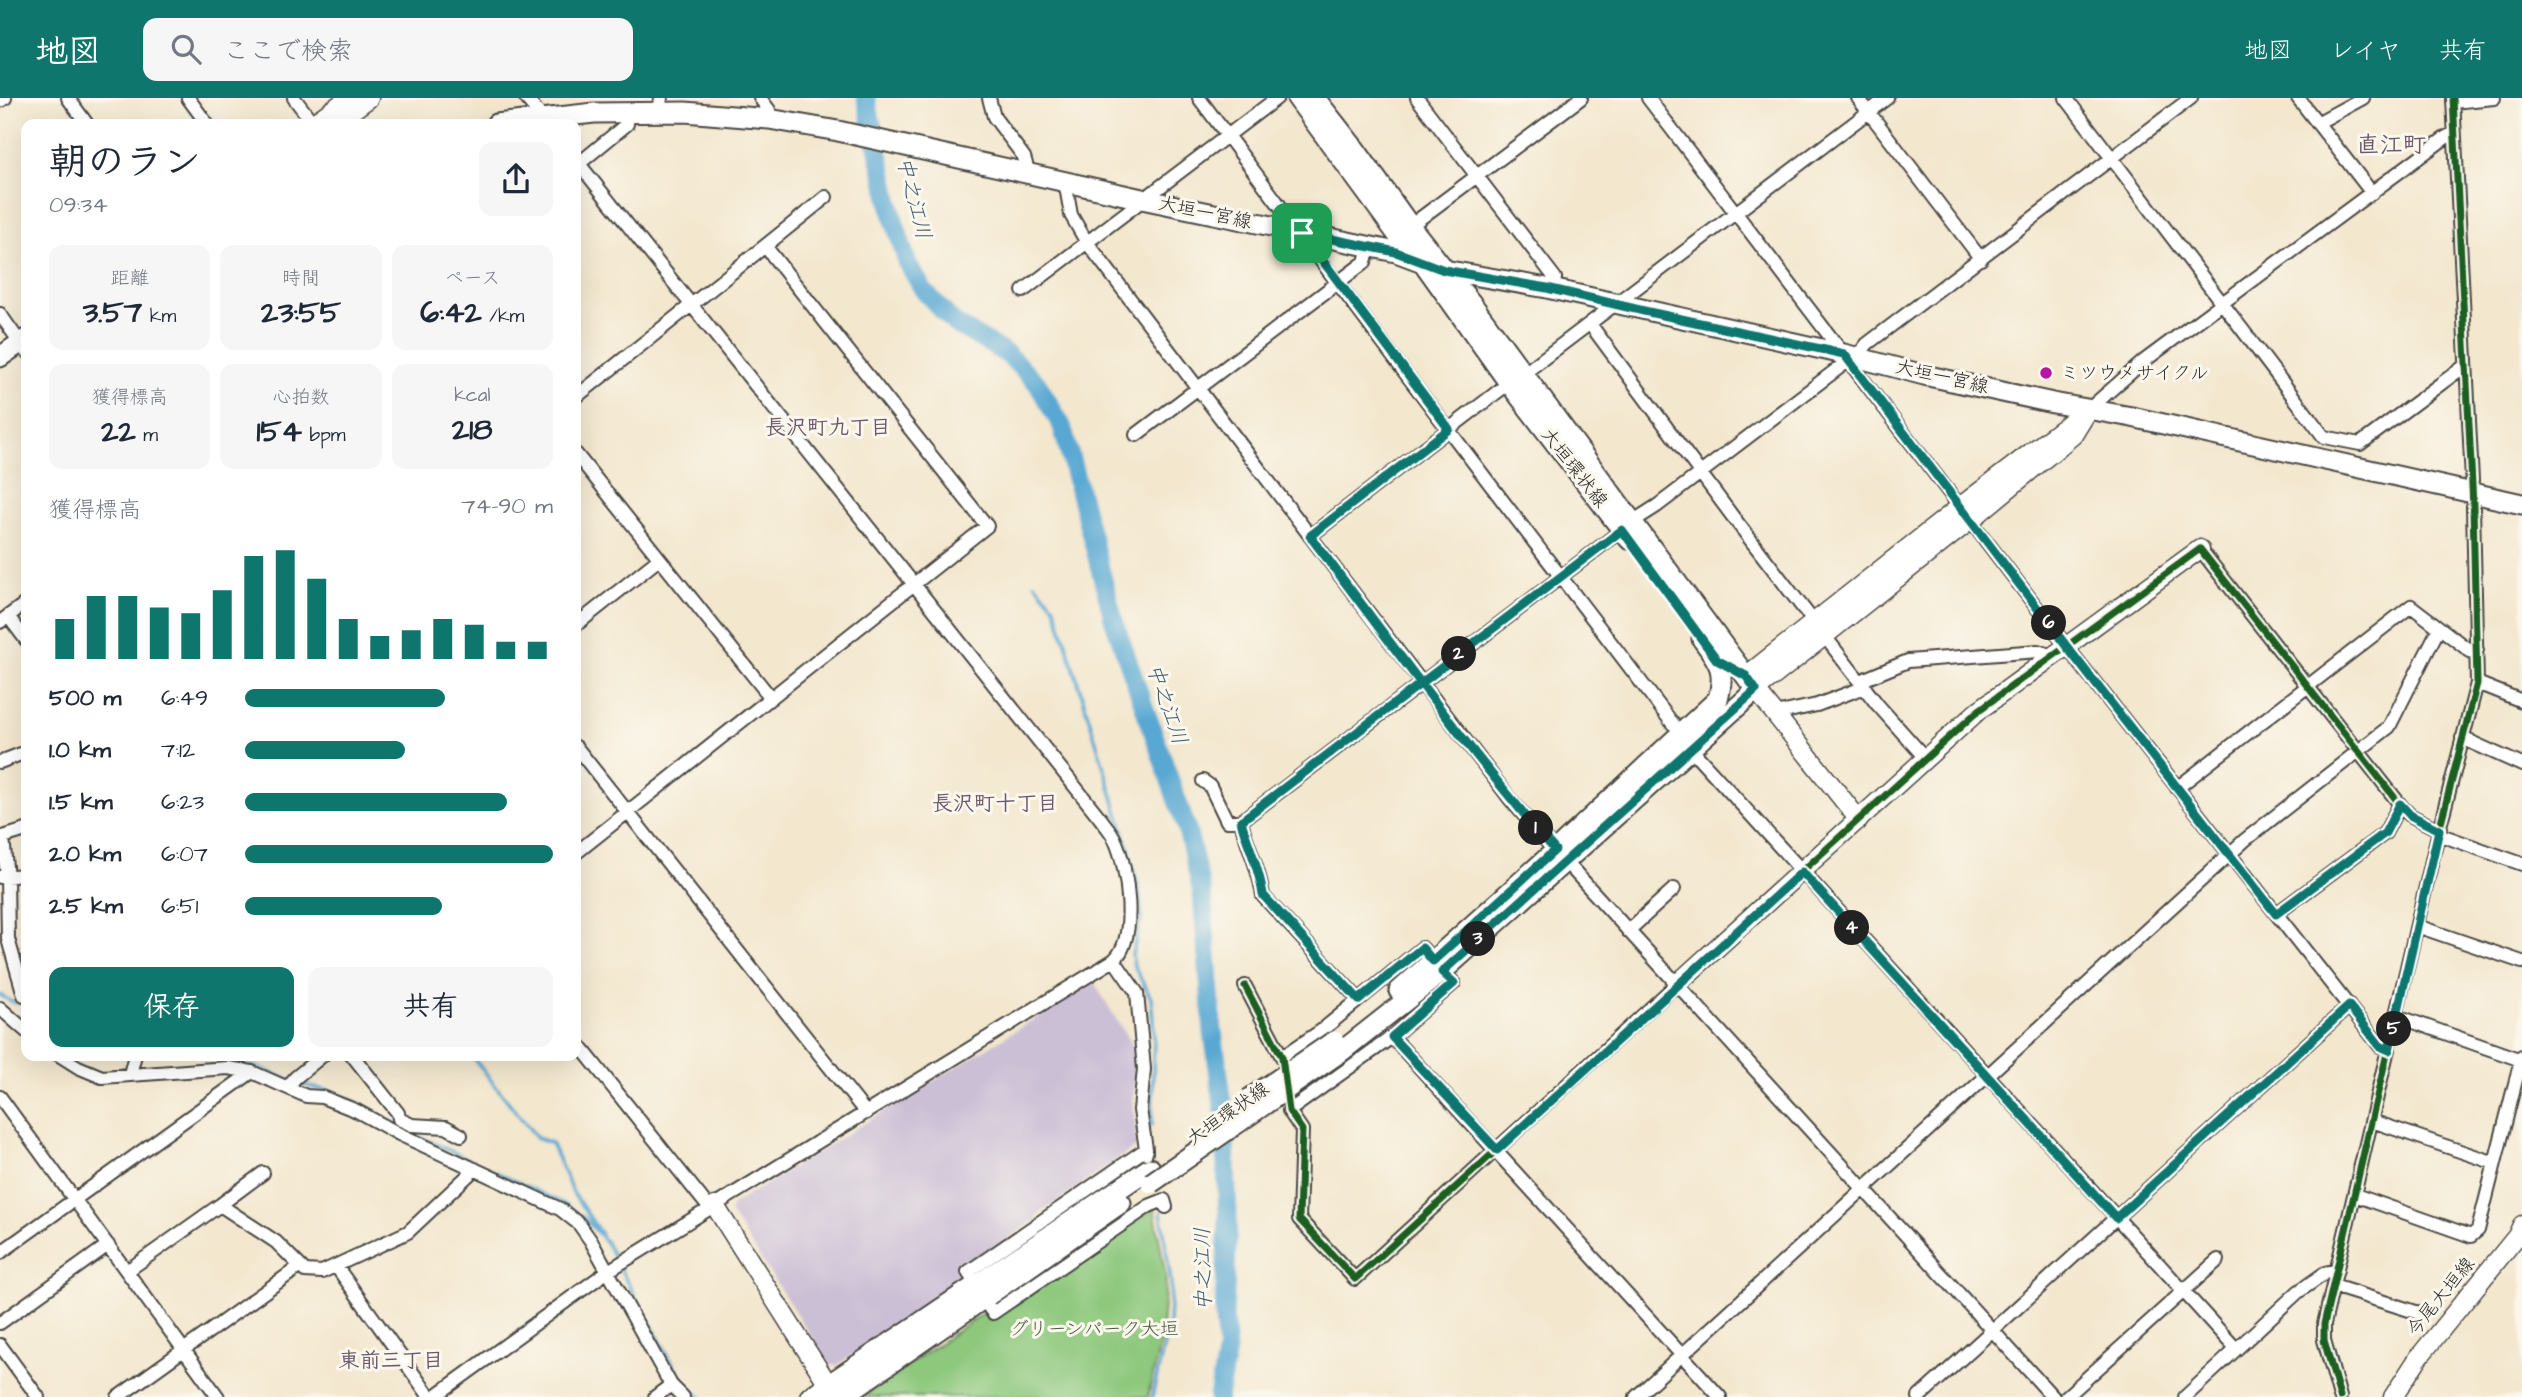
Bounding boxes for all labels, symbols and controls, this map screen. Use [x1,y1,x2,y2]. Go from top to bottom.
search box [143,18,633,81]
text: 地図 [35,29,101,75]
icon: search [167,30,205,68]
text: ここで検索 [223,33,353,69]
text: 地図 [2244,34,2292,68]
text: レイヤ [2330,34,2401,68]
text: 共有 [2439,34,2487,68]
district label: 直江町 [2357,129,2426,161]
text: 朝のラン [49,137,201,189]
button: share [479,142,553,216]
water label: 中之江川 [890,154,938,242]
text: 09:34 [49,189,108,221]
street label: 大垣一宮線 [1156,190,1254,236]
pin [1272,203,1332,263]
icon: arrive [1283,214,1321,252]
text: 距離 [111,265,149,292]
text: 時間 [282,265,320,292]
text: ペース [444,265,500,292]
text: 3.57 [83,292,142,334]
text: 23:55 [261,292,341,334]
text: 6:42 [420,292,482,334]
text: km [142,303,176,330]
text: /km [482,303,524,330]
street label: 大垣一宮線 [1893,353,1991,401]
place label: ミツウメサイクル [2060,360,2209,387]
marker: ミツウメサイクル [2038,365,2054,381]
text: kcal [454,382,491,409]
text: 獲得標高 [92,384,168,411]
text: 心拍数 [272,384,330,411]
text: 218 [452,409,493,451]
text: 22 [101,411,136,453]
text: 154 [256,411,302,453]
district label: 長沢町九丁目 [765,413,891,442]
text: m [136,422,158,449]
text: bpm [302,422,346,449]
street label: 大垣環状線 [1534,422,1614,514]
text: 74–90 m [461,490,553,522]
text: 獲得標高 [49,494,141,526]
pin: 6 [2032,606,2066,640]
text: 6 [2043,609,2054,636]
pin: 2 [1442,636,1476,672]
text: 2 [1453,640,1464,667]
water label: 中之江川 [1140,660,1194,748]
text: 500 m [49,682,121,714]
text: 6:49 [161,682,208,714]
text: 1.0 km [49,734,111,766]
text: 7:12 [161,734,195,766]
text: 1.5 km [49,786,113,818]
text: 6:23 [161,786,204,818]
district label: 長沢町十丁目 [932,789,1058,818]
pin: 1 [1518,810,1554,846]
text: 1 [1534,814,1537,841]
text: 2.0 km [49,838,121,870]
text: 6:07 [161,838,208,870]
text: 2.5 km [49,890,123,922]
text: 6:51 [161,890,199,922]
pin: 4 [1834,910,1870,946]
text: 4 [1845,914,1858,941]
pin: 3 [1460,922,1496,956]
text: 3 [1473,925,1482,952]
button: 保存 [49,967,294,1047]
button: 共有 [308,967,553,1047]
pin: 5 [2376,1012,2412,1046]
text: 5 [2387,1015,2400,1042]
street label: 大垣環状線 [1181,1076,1275,1152]
water label: 中之江川 [1188,1227,1218,1311]
street label: 今尾大垣線 [2401,1252,2481,1342]
park label: グリーンパーク大垣 [1009,1316,1179,1343]
district label: 東前三丁目 [339,1346,444,1375]

